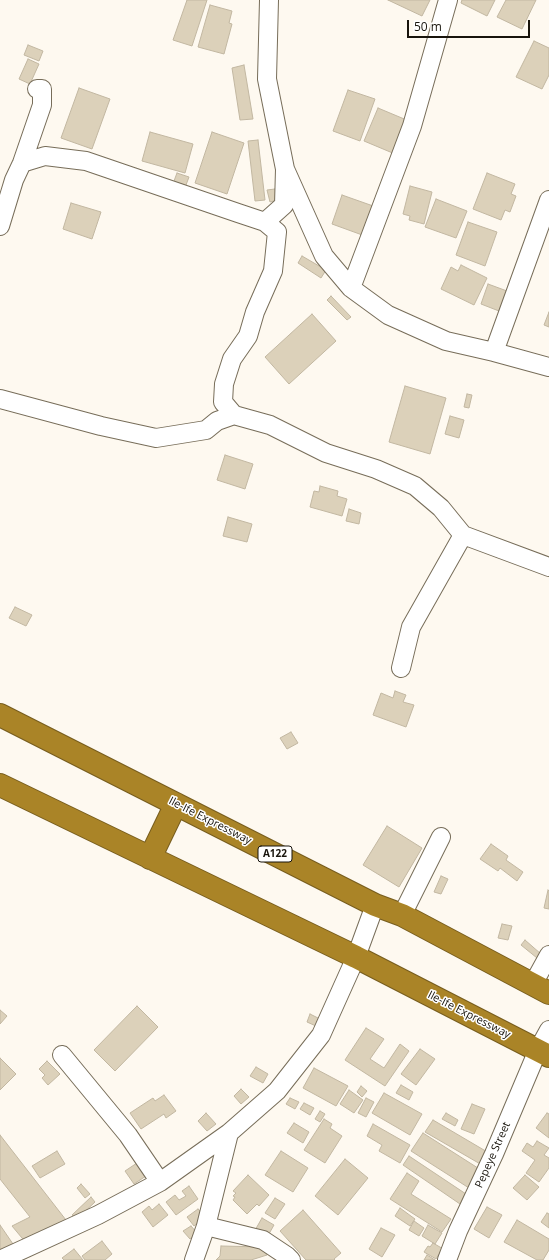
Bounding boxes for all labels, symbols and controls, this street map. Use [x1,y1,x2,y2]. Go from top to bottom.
scale bar [409,12,532,38]
text: 50 m [414,18,442,35]
street label: Ile-Ife Expressway [166,794,254,848]
road number: A122 [258,846,292,862]
street label: Ile-Ife Expressway [425,988,513,1042]
street label: Pepeye Street [473,1120,513,1190]

